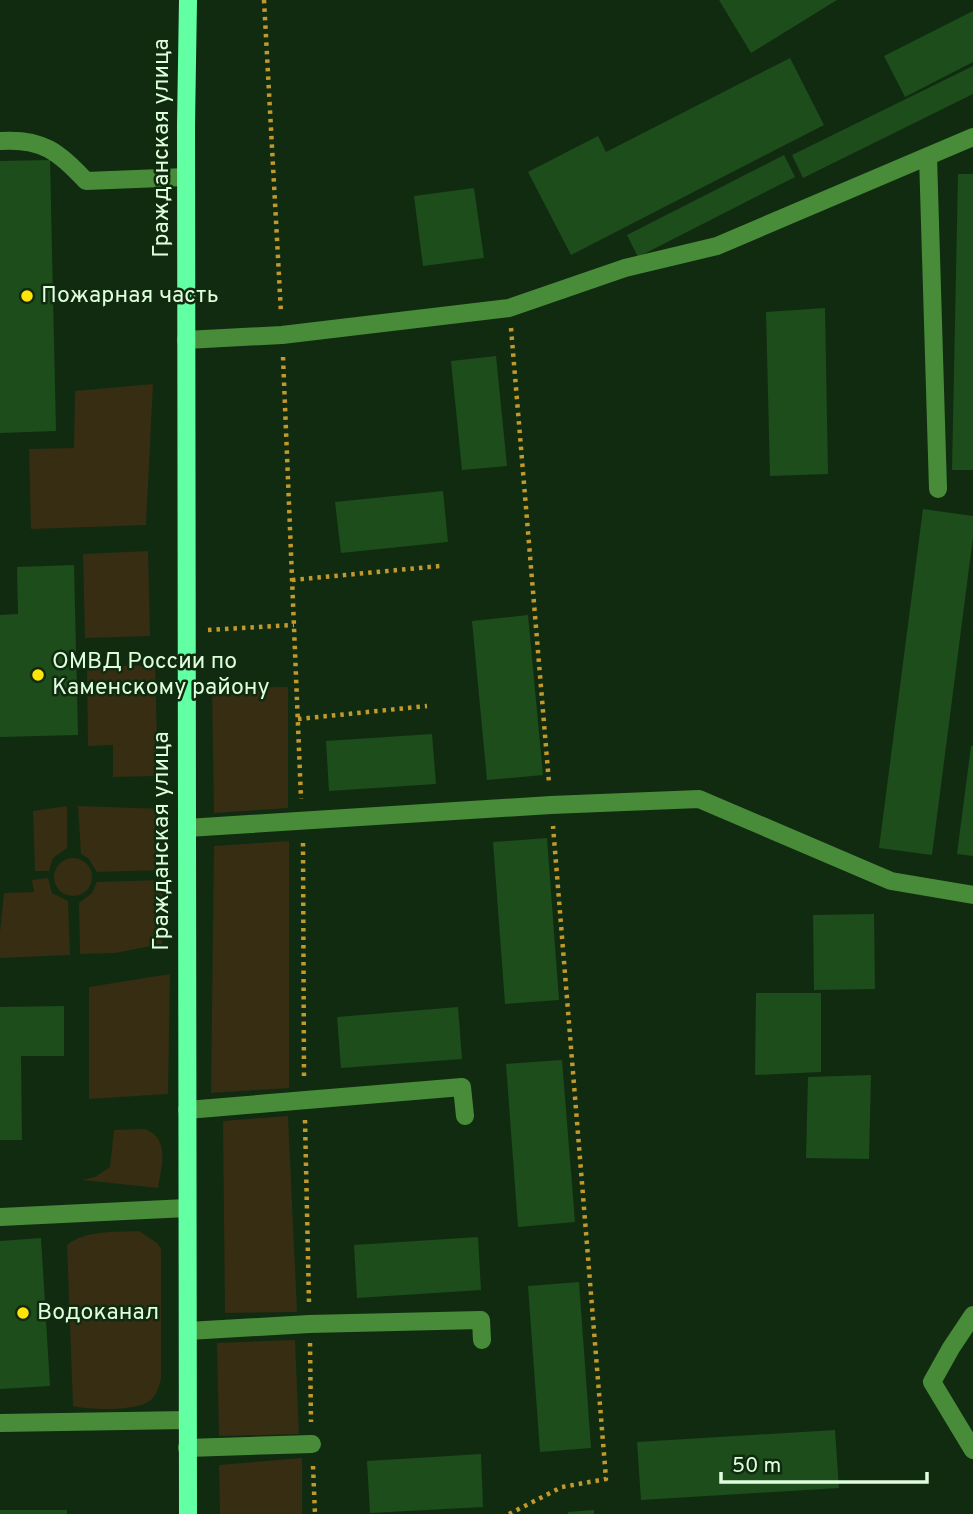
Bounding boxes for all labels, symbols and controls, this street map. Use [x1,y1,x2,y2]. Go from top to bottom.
street label: Гражданская улица [148,38,177,258]
place label: Пожарная часть [41,282,219,311]
marker: Пожарная часть [19,288,35,304]
place label: ОМВД России по Каменскому району [52,648,270,703]
marker: ОМВД России по Каменскому району [30,667,46,683]
street label: Гражданская улица [148,731,177,951]
place label: Водоканал [37,1299,159,1328]
marker: Водоканал [15,1305,31,1321]
scale bar [721,1440,928,1484]
text: 50 m [732,1453,781,1480]

